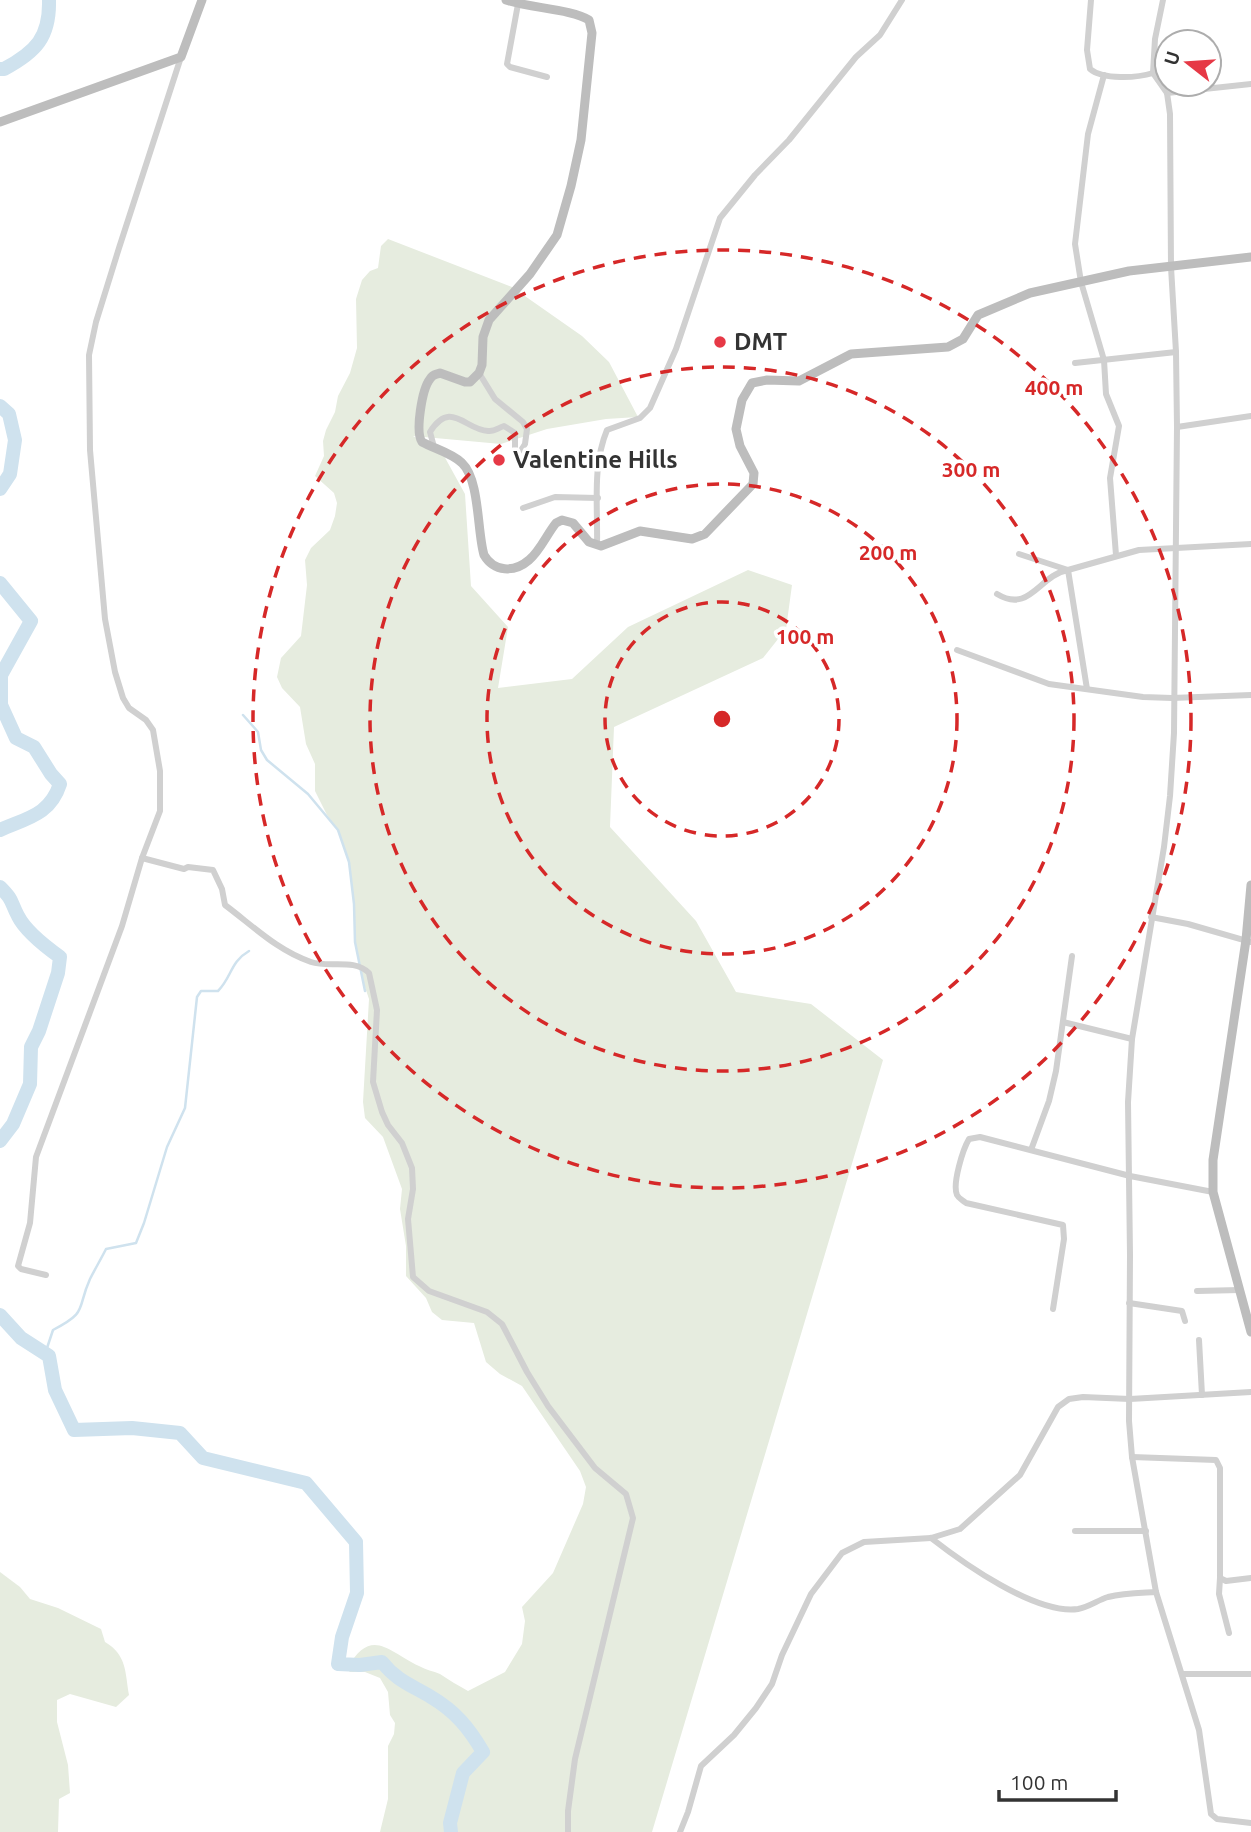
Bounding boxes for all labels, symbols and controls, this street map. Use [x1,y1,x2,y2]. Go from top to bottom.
north arrow [1153,28,1223,98]
text: U [1159,48,1184,68]
place label: DMT [734,328,787,355]
marker: DMT [712,334,728,350]
text: 400 m [1025,375,1083,399]
place label: Valentine Hills [513,446,678,473]
marker: Valentine Hills [491,452,507,468]
text: 300 m [942,457,1000,481]
text: 200 m [859,540,917,564]
text: 100 m [776,624,834,648]
centre of rings [710,707,734,731]
scale bar [999,1758,1116,1802]
text: 100 m [1010,1770,1068,1794]

